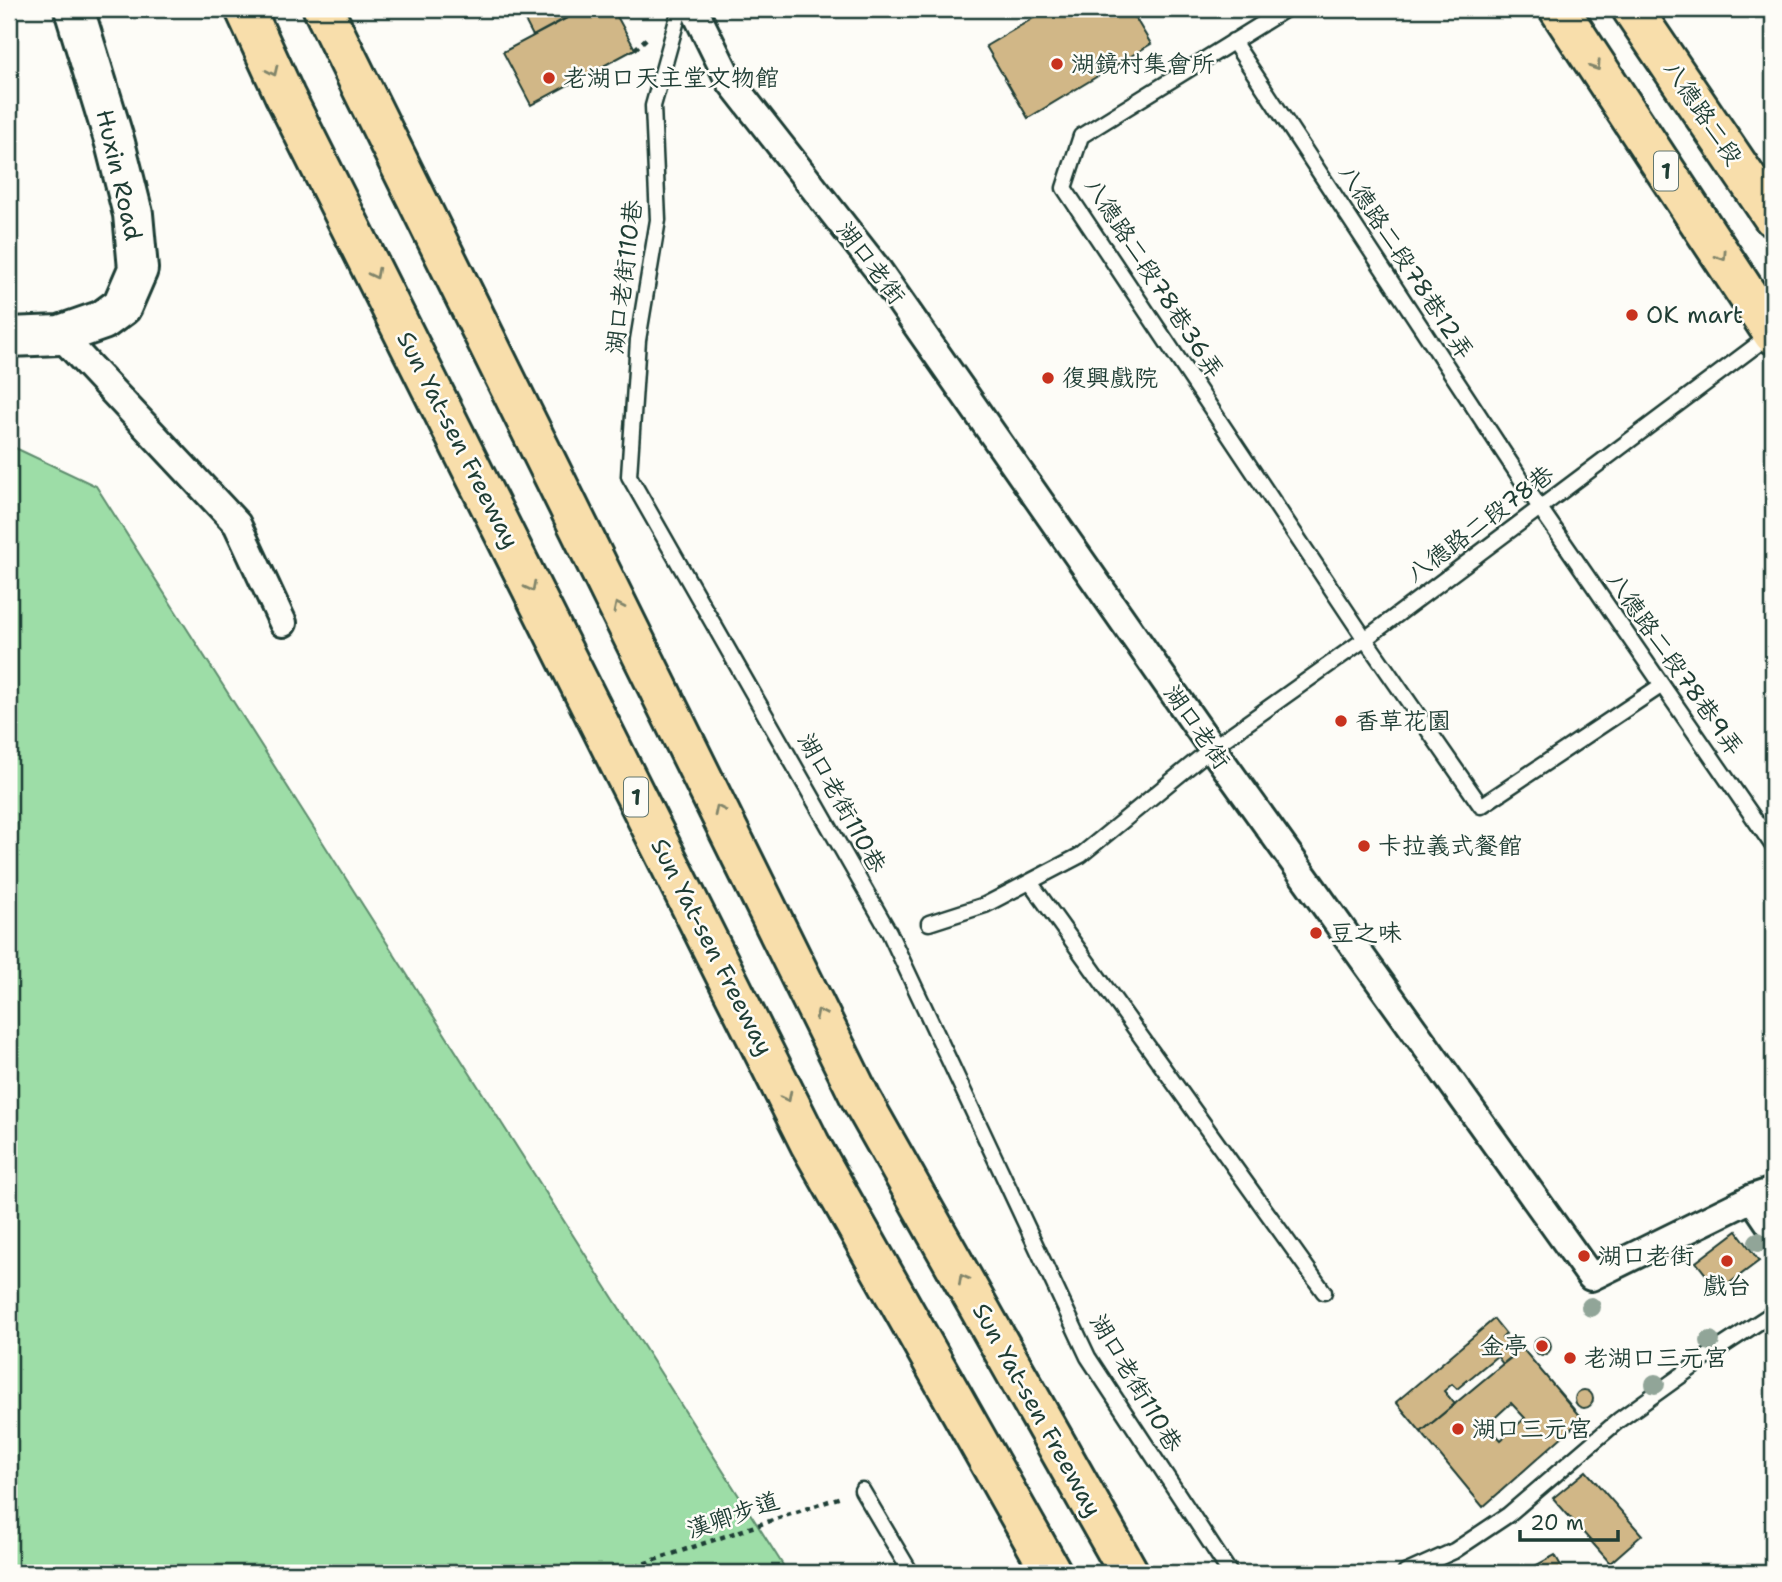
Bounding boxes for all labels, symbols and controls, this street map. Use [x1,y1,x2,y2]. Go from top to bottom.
place label: 湖鏡村集會所 [1071,48,1215,80]
street label: 八德路二段 [1656,54,1750,172]
marker: 湖鏡村集會所 [1049,56,1065,72]
one-way arrow [1588,58,1601,71]
place label: 老湖口天主堂文物館 [563,62,779,94]
one-way arrow [265,64,279,76]
marker: 老湖口天主堂文物館 [541,70,557,86]
street label: Huxin Road [88,106,150,244]
road number: 1 [1654,152,1678,190]
street label: 八德路二段78巷12弄 [1331,158,1481,366]
street label: 八德路二段78巷36弄 [1077,171,1231,385]
street label: 湖口老街110巷 [599,198,649,356]
street label: 湖口老街 [829,215,913,311]
one-way arrow [1714,248,1727,261]
one-way arrow [366,267,380,279]
place label: OK mart [1646,299,1743,331]
marker: OK mart [1624,307,1640,323]
street label: Sun Yat-sen Freeway [389,326,527,554]
place label: 復興戲院 [1062,362,1158,394]
marker: 復興戲院 [1040,370,1056,386]
street label: 八德路二段78巷 [1400,458,1560,590]
street label: 八德路二段78巷9弄 [1600,566,1750,762]
one-way arrow [523,580,537,592]
one-way arrow [612,602,626,614]
street label: 湖口老街 [1156,679,1238,775]
place label: 香草花園 [1355,705,1451,737]
marker: 香草花園 [1333,713,1349,729]
street label: 湖口老街110巷 [790,727,894,879]
road number: 1 [624,778,648,817]
one-way arrow [713,805,727,817]
place label: 卡拉義式餐館 [1378,830,1522,862]
street label: Sun Yat-sen Freeway [643,833,781,1061]
marker: 卡拉義式餐館 [1356,838,1372,854]
place label: 豆之味 [1330,917,1402,949]
marker: 豆之味 [1308,925,1324,941]
one-way arrow [814,1009,828,1021]
one-way arrow [778,1090,792,1103]
place label: 湖口老街 [1598,1240,1694,1272]
marker: 湖口老街 [1576,1248,1592,1264]
marker: 戲台 [1719,1253,1735,1269]
place label: 戲台 [1703,1270,1751,1302]
one-way arrow [958,1274,971,1286]
street label: Sun Yat-sen Freeway [965,1297,1109,1523]
street label: 湖口老街110巷 [1082,1308,1190,1458]
place label: 金亭 [1480,1330,1528,1362]
marker: 金亭 [1534,1338,1550,1354]
place label: 老湖口三元宮 [1584,1342,1728,1374]
marker: 老湖口三元宮 [1562,1350,1578,1366]
place label: 湖口三元宮 [1472,1413,1592,1445]
marker: 湖口三元宮 [1450,1421,1466,1437]
street label: 漢卿步道 [682,1484,784,1546]
scale bar [1520,1498,1618,1542]
text: 20 m [1530,1509,1584,1537]

